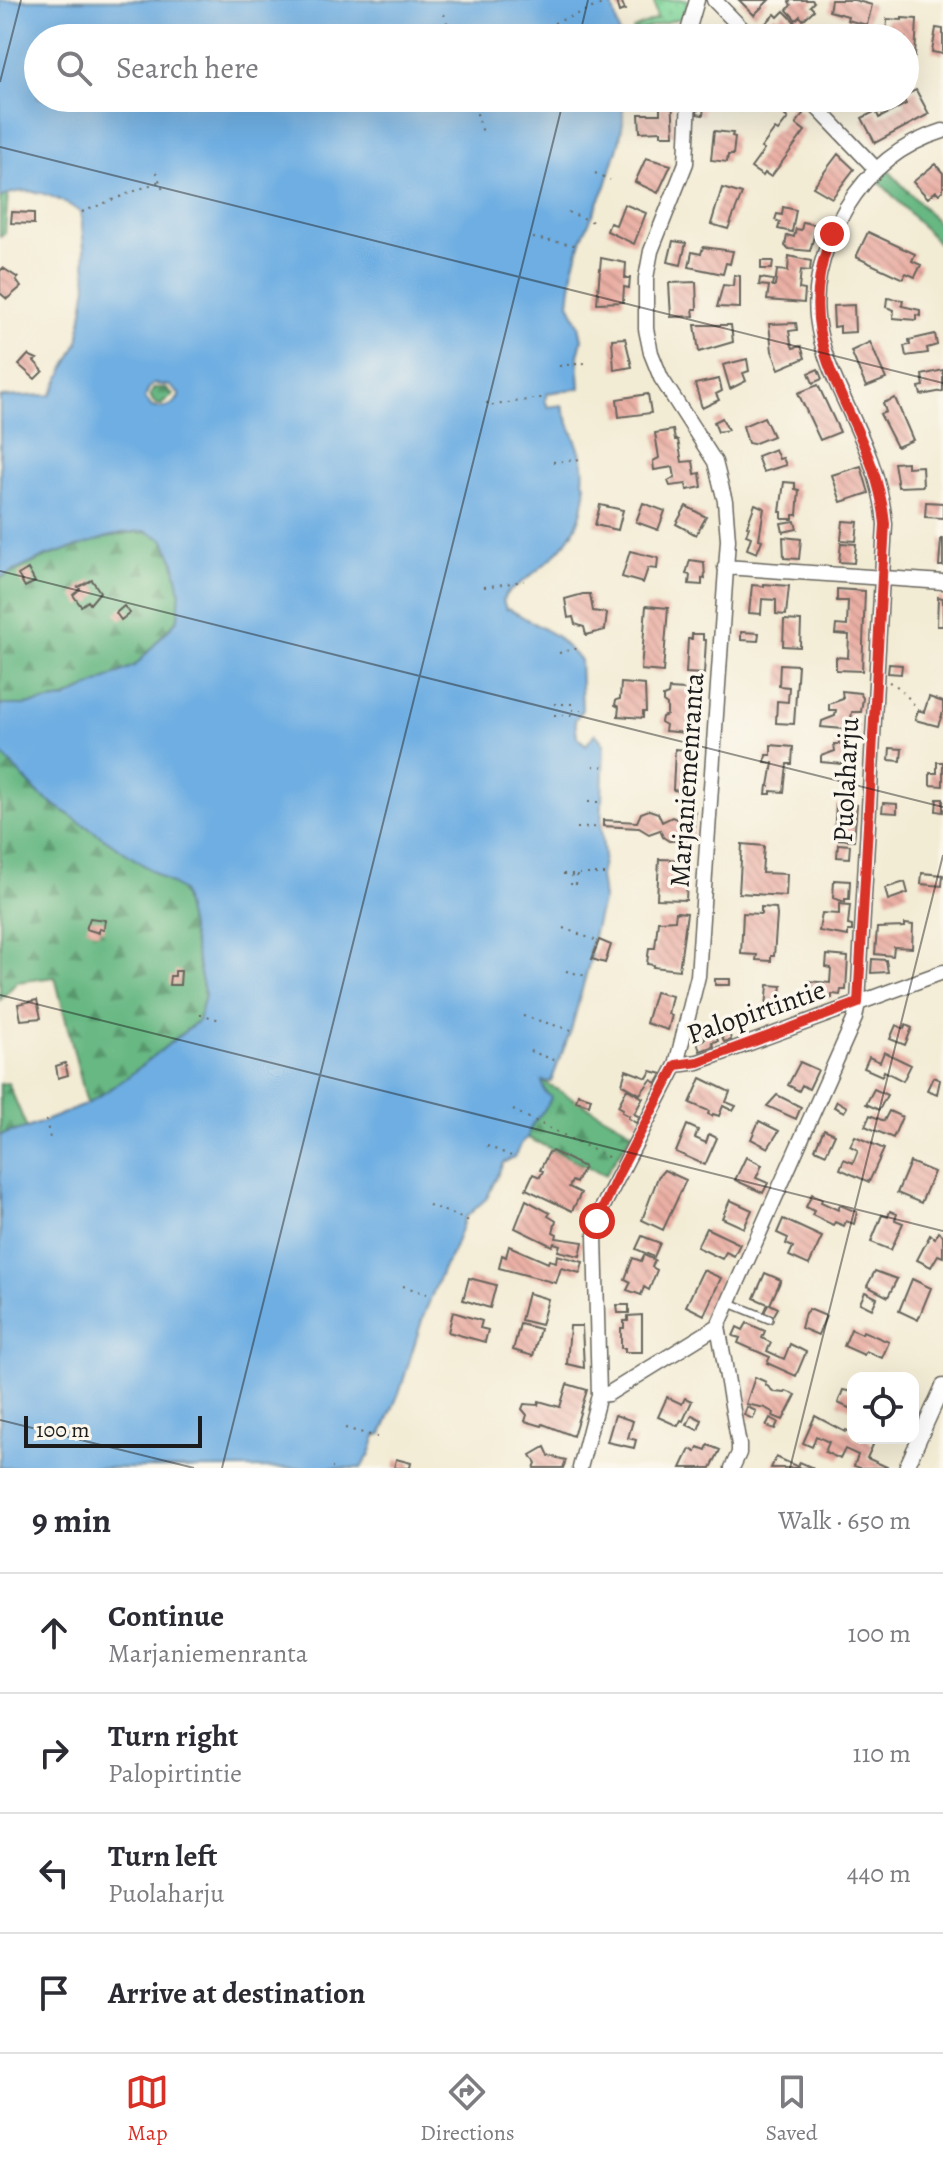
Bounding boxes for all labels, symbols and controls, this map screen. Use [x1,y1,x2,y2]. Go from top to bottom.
search box [24,24,919,112]
icon: search [52,46,96,90]
text: Search here [116,48,259,88]
route end [814,216,850,252]
street label: Marjaniemenranta [661,671,713,889]
street label: Puolaharju [824,716,868,844]
street label: Palopirtintie [682,970,831,1053]
route start [579,1203,615,1239]
map controls [847,1372,919,1444]
button: locate [847,1372,919,1444]
scale bar [24,1412,202,1448]
text: 100 m [36,1415,90,1445]
text: 9 min [32,1497,111,1544]
text: Walk · 650 m [778,1503,911,1538]
text: Continue [108,1596,224,1636]
icon: ahead [32,1611,76,1655]
text: 100 m [848,1616,911,1651]
text: Marjaniemenranta [108,1636,308,1671]
text: Turn right [108,1716,238,1756]
icon: right [32,1731,76,1775]
text: 110 m [853,1736,911,1771]
text: Palopirtintie [108,1756,242,1791]
text: Turn left [108,1836,217,1876]
icon: left [32,1851,76,1895]
text: 440 m [847,1856,911,1891]
text: Puolaharju [108,1876,224,1911]
icon: arrive [32,1971,76,2015]
text: Arrive at destination [108,1973,365,2013]
tab: Map [125,2070,169,2148]
tab: Directions [420,2070,515,2148]
tab: Saved [765,2070,818,2148]

